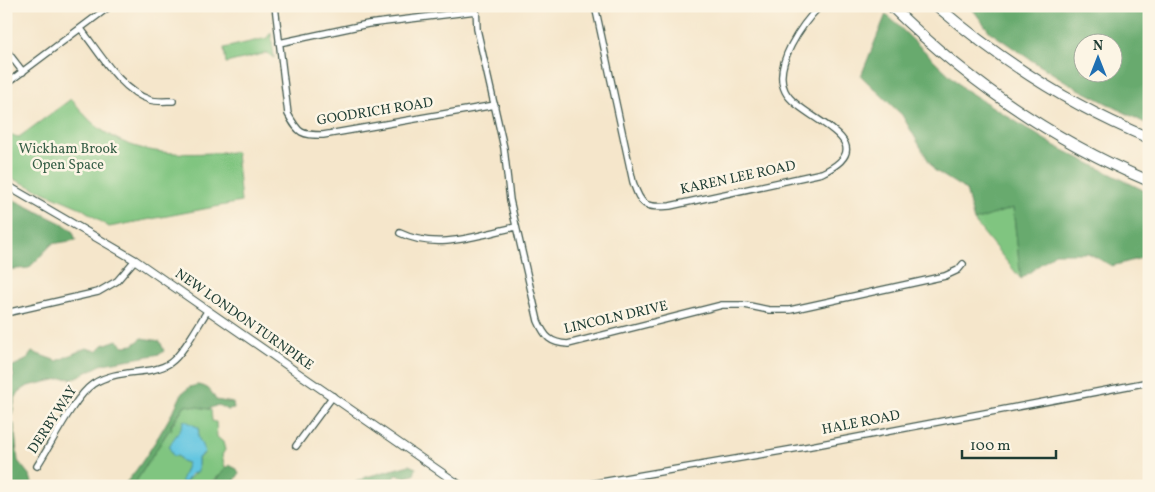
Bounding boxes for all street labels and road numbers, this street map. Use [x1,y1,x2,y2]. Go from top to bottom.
street label: GOODRICH ROAD [315,93,435,131]
street label: KAREN LEE ROAD [679,156,797,200]
street label: NEW LONDON TURNPIKE [171,265,317,375]
street label: LINCOLN DRIVE [562,297,670,339]
street label: DERBY WAY [24,382,82,458]
street label: HALE ROAD [820,406,902,440]

